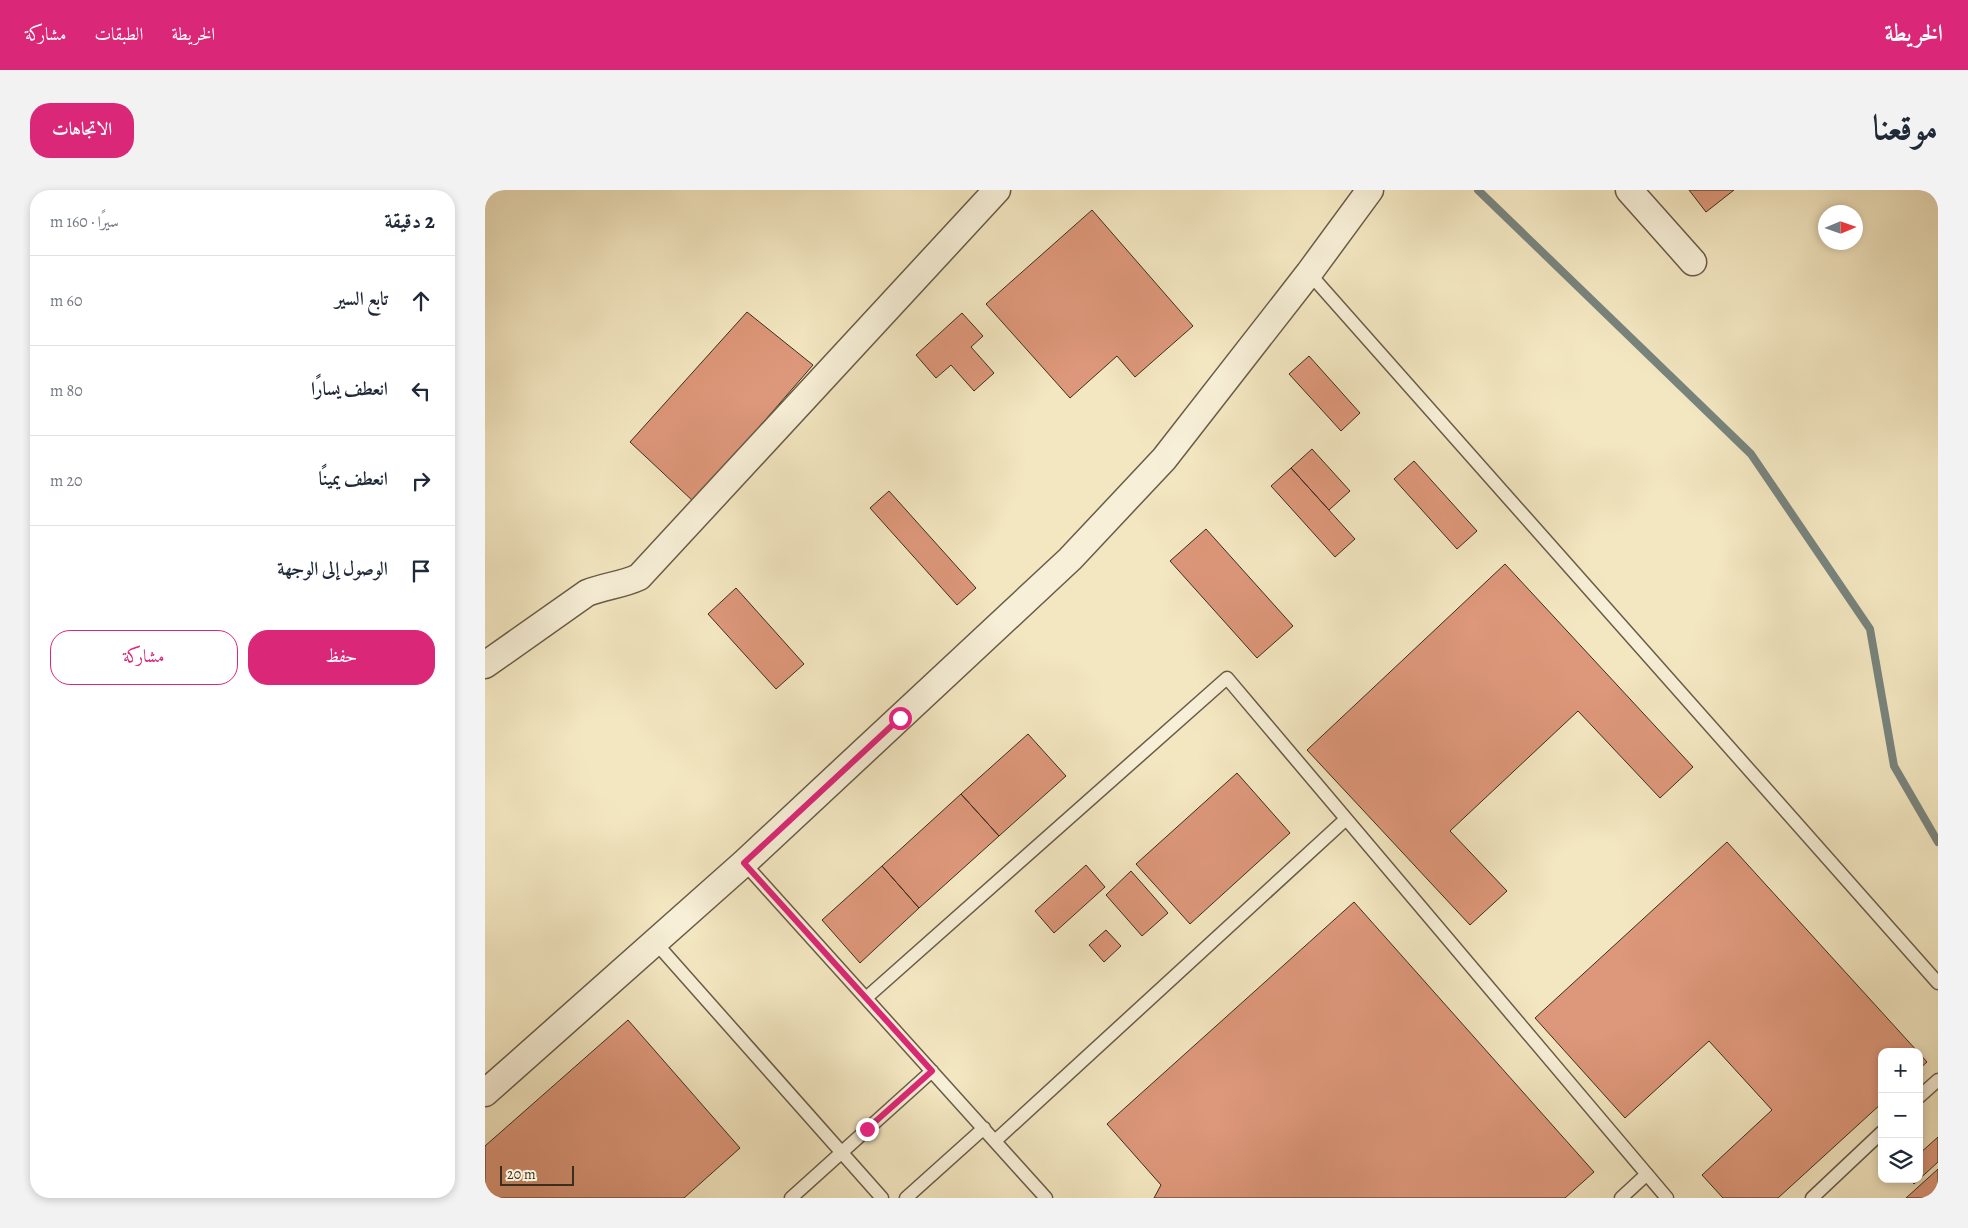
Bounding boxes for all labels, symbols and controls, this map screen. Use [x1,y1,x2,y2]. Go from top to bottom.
text: الخريطة [1885,17,1943,49]
text: مشاركة [25,22,66,46]
text: الطبقات [94,22,143,46]
text: الخريطة [171,22,215,46]
button: الاتجاهات [30,103,134,158]
text: موقعنا [1873,103,1938,151]
north arrow [1818,205,1863,250]
text: 2 دقيقة [385,207,435,235]
text: سيرًا · 160 m [50,211,119,233]
text: تابع السير [335,286,388,312]
icon: ahead [407,287,435,315]
text: 60 m [50,290,82,312]
text: انعطف يسارًا [311,376,388,402]
icon: left [407,377,435,405]
text: 80 m [50,380,83,402]
text: انعطف يمينًا [318,466,388,492]
icon: right [407,467,435,495]
text: 20 m [50,470,83,492]
text: الوصول إلى الوجهة [277,556,388,582]
icon: arrive [407,557,435,585]
button: مشاركة [50,630,238,685]
button: حفظ [248,630,435,685]
route start [889,707,912,730]
map controls [1878,1048,1923,1183]
button: + [1878,1048,1923,1093]
button: − [1878,1093,1923,1138]
route end [856,1118,879,1141]
button: layers [1878,1138,1923,1183]
scale bar [500,1163,574,1186]
text: 20 m [507,1165,536,1184]

